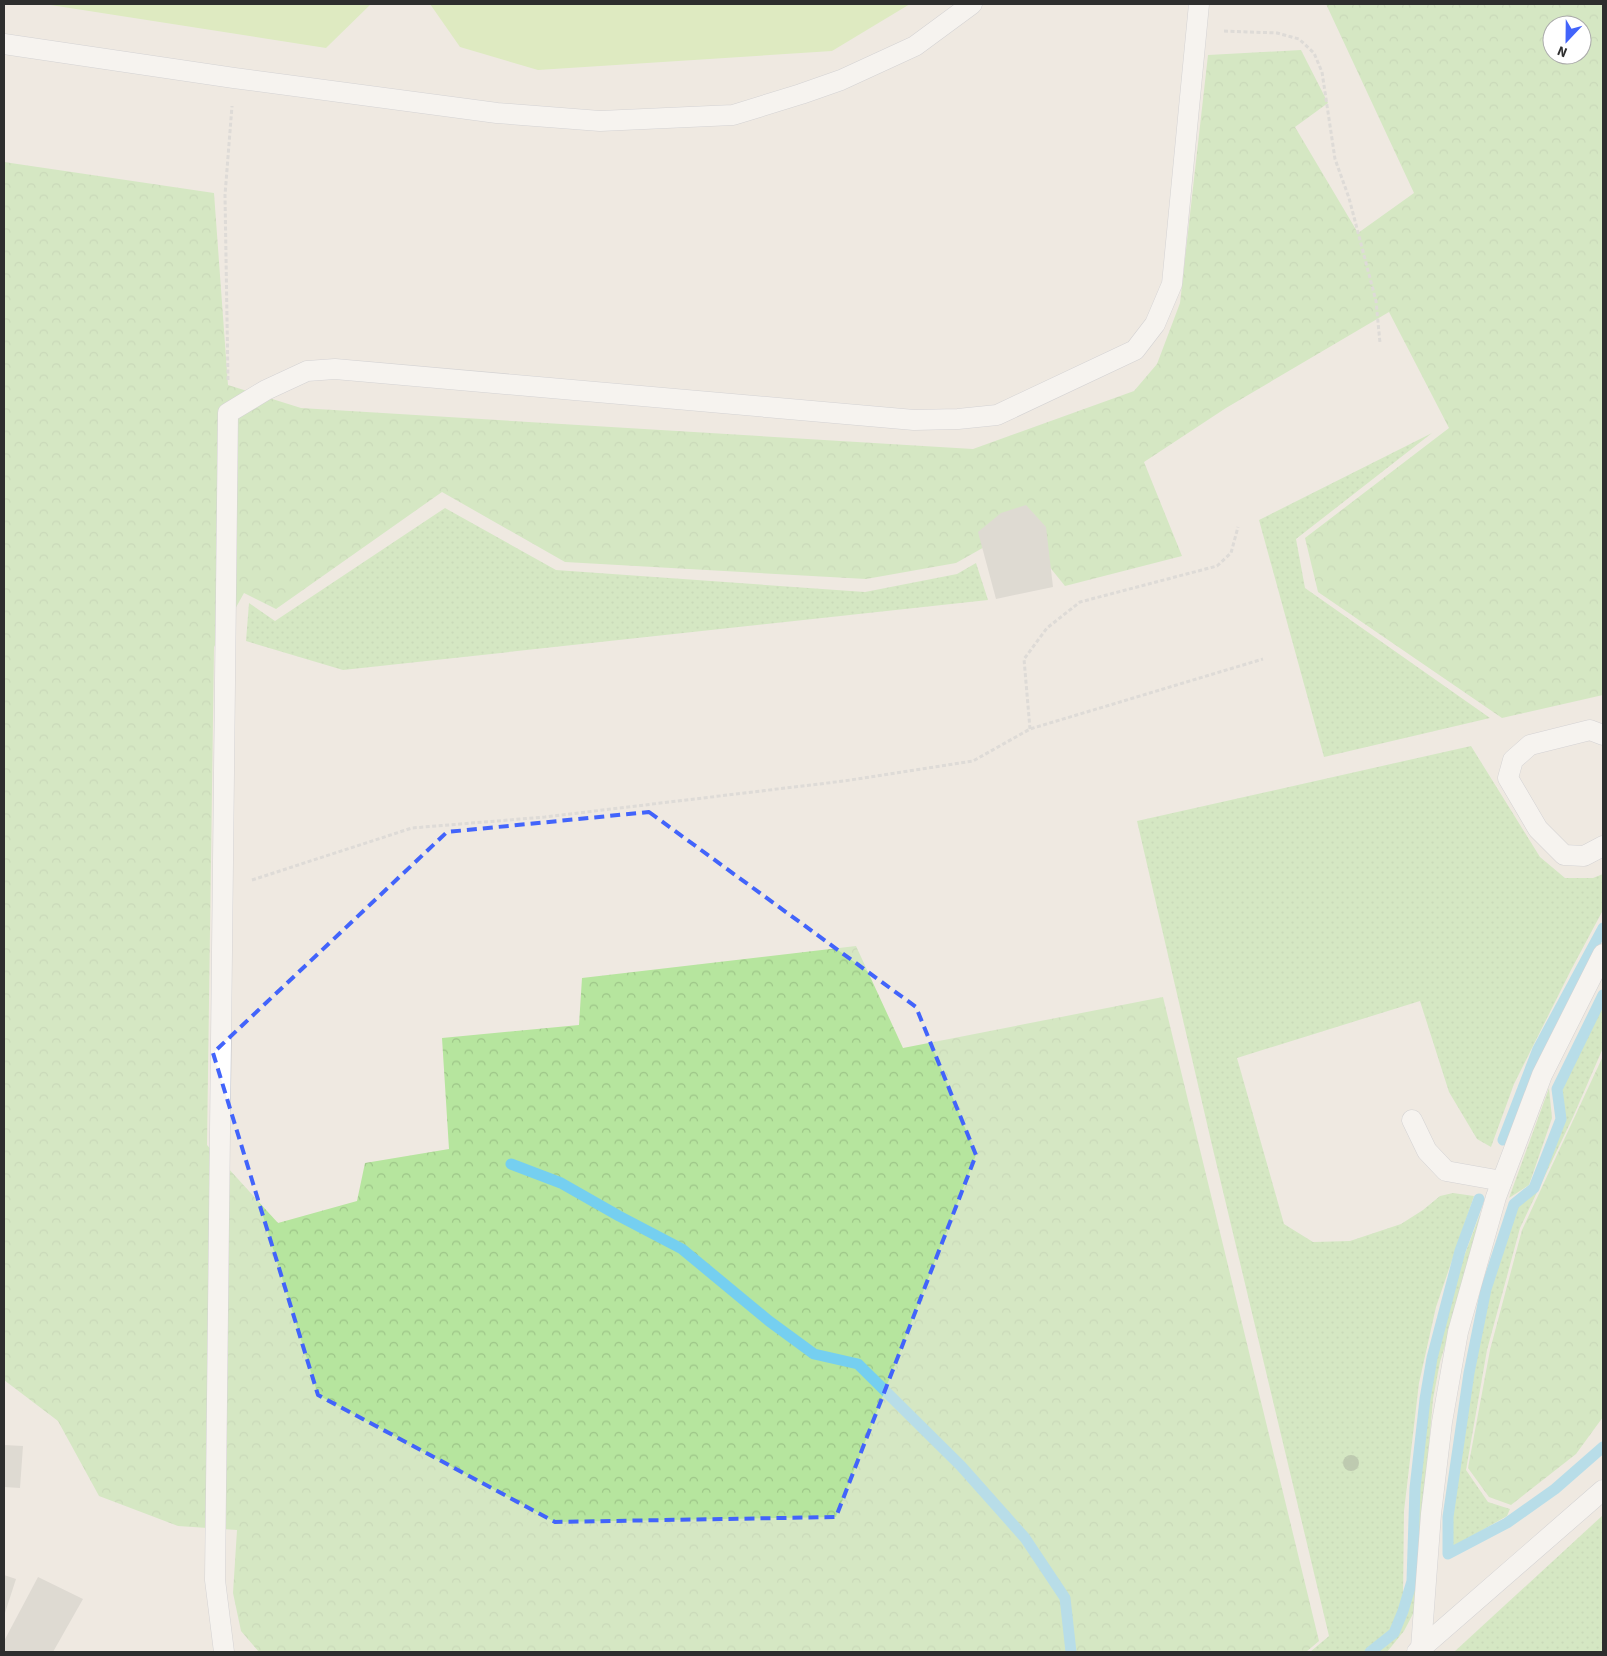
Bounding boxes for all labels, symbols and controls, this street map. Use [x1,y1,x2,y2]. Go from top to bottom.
north arrow [1542,15,1592,65]
text: N [1554,40,1571,62]

